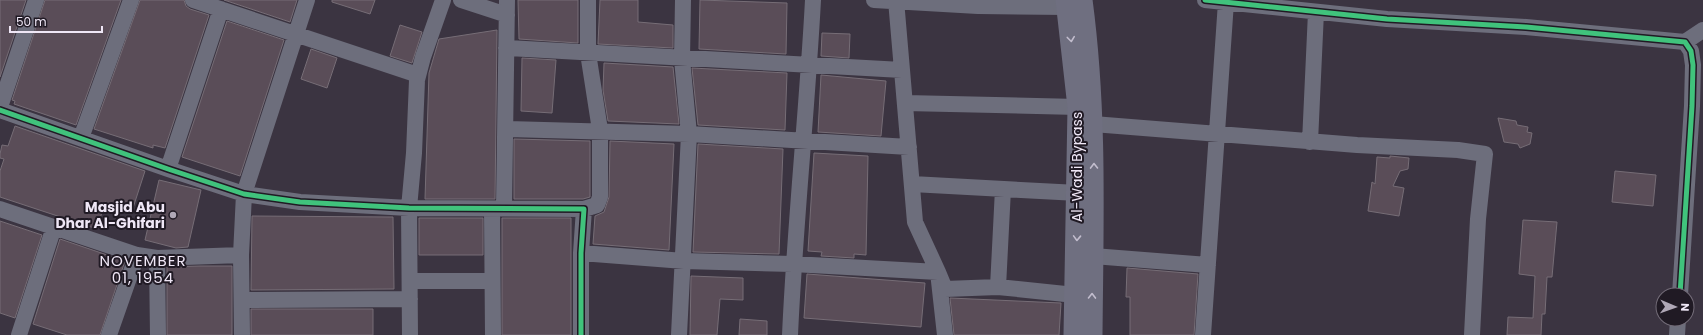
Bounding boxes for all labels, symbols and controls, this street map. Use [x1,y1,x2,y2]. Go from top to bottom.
scale bar [10,8,102,34]
text: 50 m [16,13,47,30]
one-way arrow [1066,36,1075,42]
street label: Al-Wadi Bypass [1067,112,1087,222]
one-way arrow [1089,163,1098,169]
place label: Masjid Abu Dhar Al-Ghifari [55,197,165,233]
marker: Masjid Abu Dhar Al-Ghifari [168,210,178,220]
one-way arrow [1073,235,1081,241]
district label: NOVEMBER 01, 1954 [99,250,187,288]
north arrow [1655,287,1695,327]
one-way arrow [1088,293,1096,299]
text: N [1677,303,1693,312]

